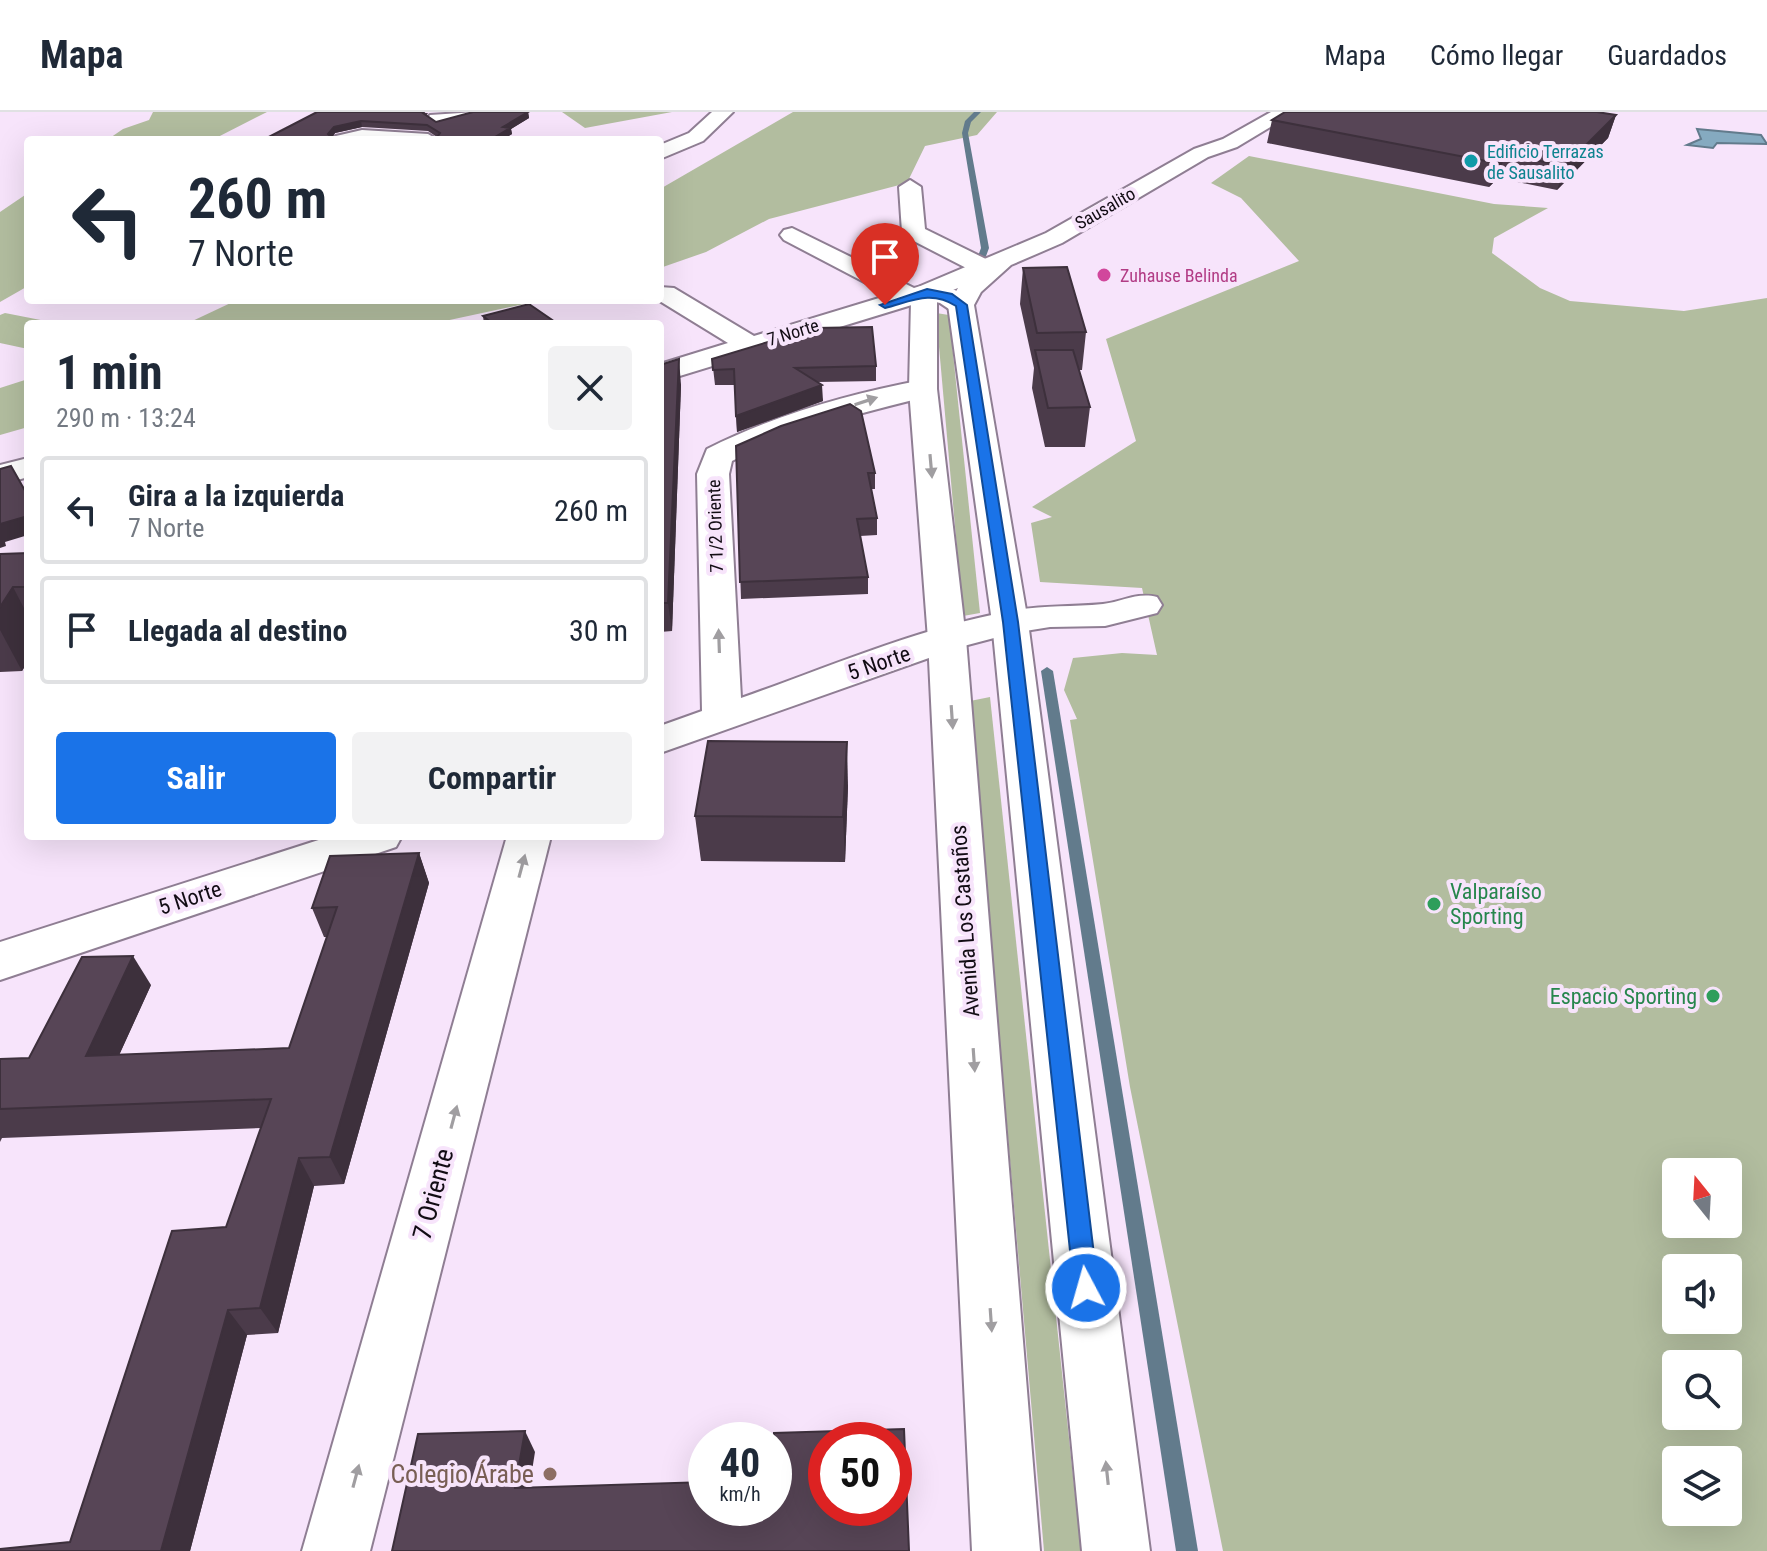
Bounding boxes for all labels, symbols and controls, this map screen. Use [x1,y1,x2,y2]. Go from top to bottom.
text: Mapa [40,33,123,77]
text: Mapa [1324,39,1386,72]
text: Cómo llegar [1430,39,1563,72]
text: Guardados [1607,39,1727,72]
place label: Edificio Terrazas de Sausalito [1487,141,1604,183]
marker: Edificio Terrazas de Sausalito [1462,152,1480,170]
text: 260 m [188,166,327,232]
icon: left [56,168,160,272]
street label: Sausalito [1071,182,1139,234]
pin [851,223,919,305]
text: 7 Norte [188,233,294,275]
icon: arrive [863,235,907,279]
place label: Zuhause Belinda [1120,265,1238,286]
marker: Zuhause Belinda [1095,266,1113,284]
street label: 7 Norte [765,314,821,350]
text: 1 min [56,344,163,401]
button: close [548,346,632,430]
one-way arrow [854,394,878,406]
text: 290 m · 13:24 [56,403,196,433]
one-way arrow [925,454,938,479]
text: Gira a la izquierda [128,478,344,513]
street label: 7 1/2 Oriente [703,479,727,573]
icon: left [60,488,104,532]
text: 260 m [554,493,628,528]
text: 7 Norte [128,513,204,543]
icon: arrive [60,608,104,652]
text: Llegada al destino [128,613,347,648]
text: 30 m [569,613,628,648]
one-way arrow [713,628,726,653]
street label: 5 Norte [844,641,914,685]
one-way arrow [946,705,959,730]
button: Salir [56,732,336,824]
button: Compartir [352,732,632,824]
street label: Avenida Los Castaños [946,824,984,1018]
one-way arrow [517,853,529,878]
street label: 5 Norte [155,876,225,920]
place label: Valparaíso Sporting [1450,879,1542,929]
marker: Valparaíso Sporting [1425,895,1443,913]
place label: Espacio Sporting [1550,984,1697,1009]
marker: Espacio Sporting [1704,987,1722,1005]
one-way arrow [968,1048,981,1073]
one-way arrow [449,1104,461,1129]
street label: 7 Oriente [406,1145,460,1243]
north arrow [1662,1158,1742,1238]
map controls [1662,1158,1742,1526]
position arrow [1044,1246,1128,1330]
button: sound [1662,1254,1742,1334]
one-way arrow [985,1308,998,1333]
button: search [1662,1350,1742,1430]
speed limit sign: 50 [808,1422,912,1526]
text: 40 [720,1440,760,1487]
button: layers [1662,1446,1742,1526]
place label: Colegio Árabe [390,1459,534,1489]
one-way arrow [1101,1461,1114,1486]
one-way arrow [351,1463,363,1488]
marker: Colegio Árabe [541,1465,559,1483]
text: km/h [719,1482,761,1506]

